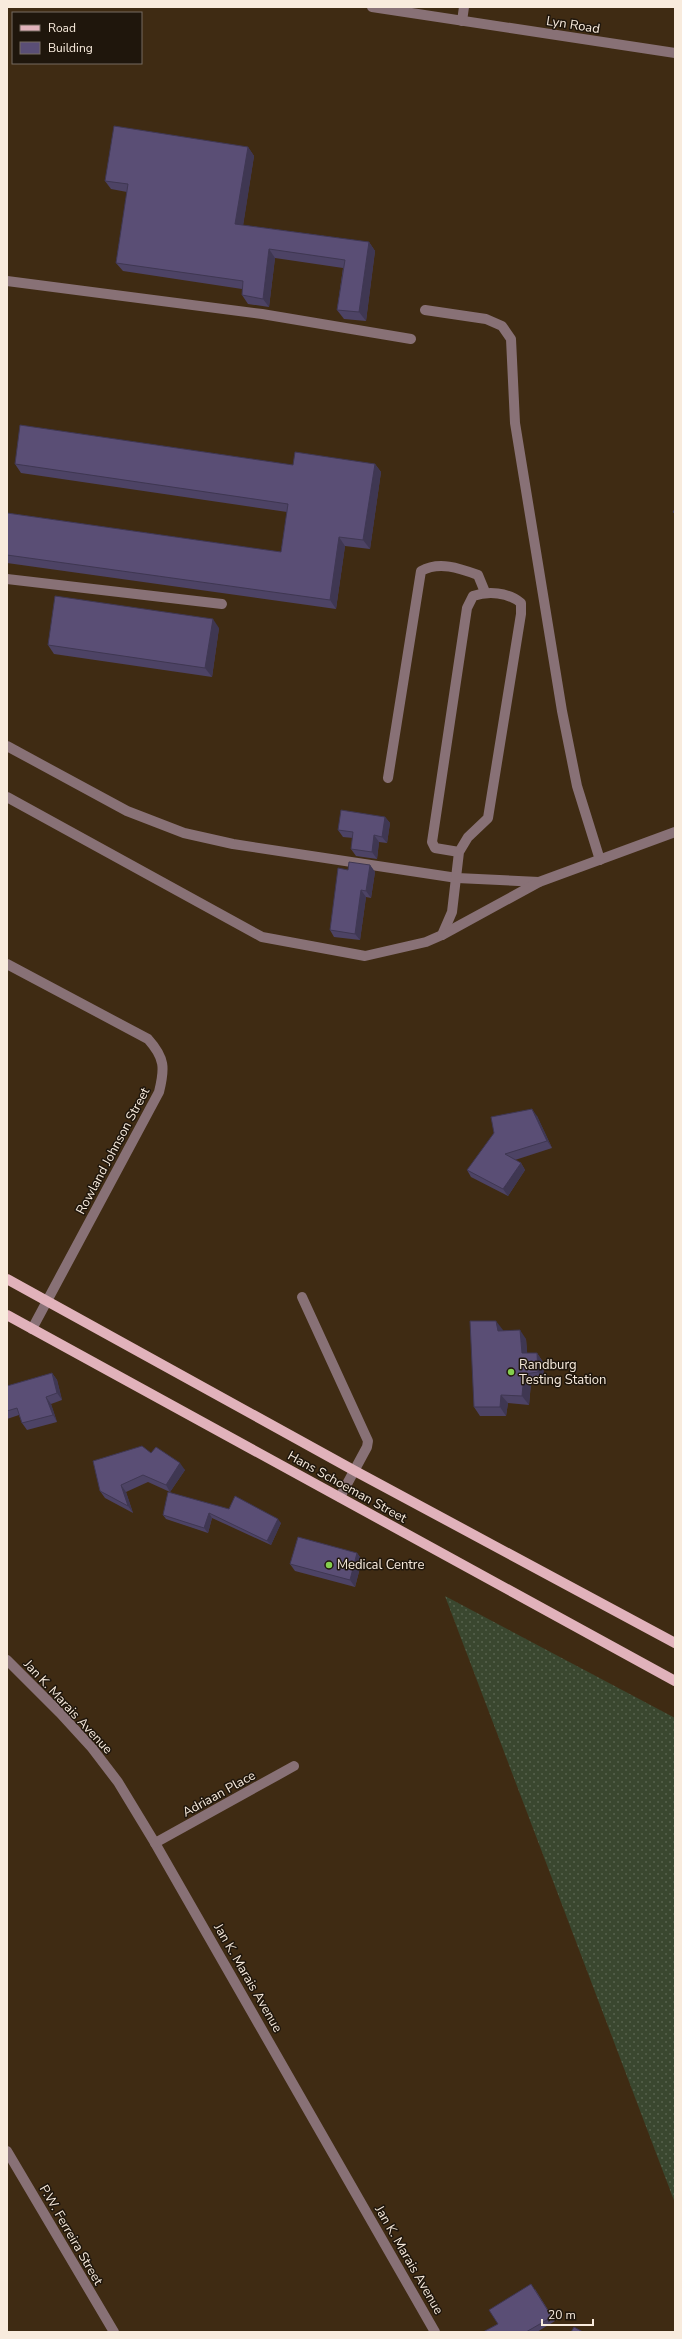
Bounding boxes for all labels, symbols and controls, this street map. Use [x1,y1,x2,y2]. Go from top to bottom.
legend [12,12,142,64]
street label: Lyn Road [545,12,601,38]
text: Road [48,20,76,36]
text: Building [48,40,93,56]
street label: Rowland Johnson Street [72,1084,154,1218]
place label: Randburg Testing Station [519,1356,606,1389]
marker: Randburg Testing Station [506,1367,516,1377]
street label: Hans Schoeman Street [284,1447,410,1527]
place label: Medical Centre [337,1556,424,1574]
marker: Medical Centre [324,1560,334,1570]
street label: Jan K. Marais Avenue [19,1655,116,1758]
street label: Adriaan Place [179,1766,259,1821]
street label: Jan K. Marais Avenue [209,1919,287,2036]
street label: P.W. Ferreira Street [35,2182,107,2289]
street label: Jan K. Marais Avenue [370,2201,448,2318]
scale bar [542,2301,593,2327]
text: 20 m [548,2307,576,2323]

